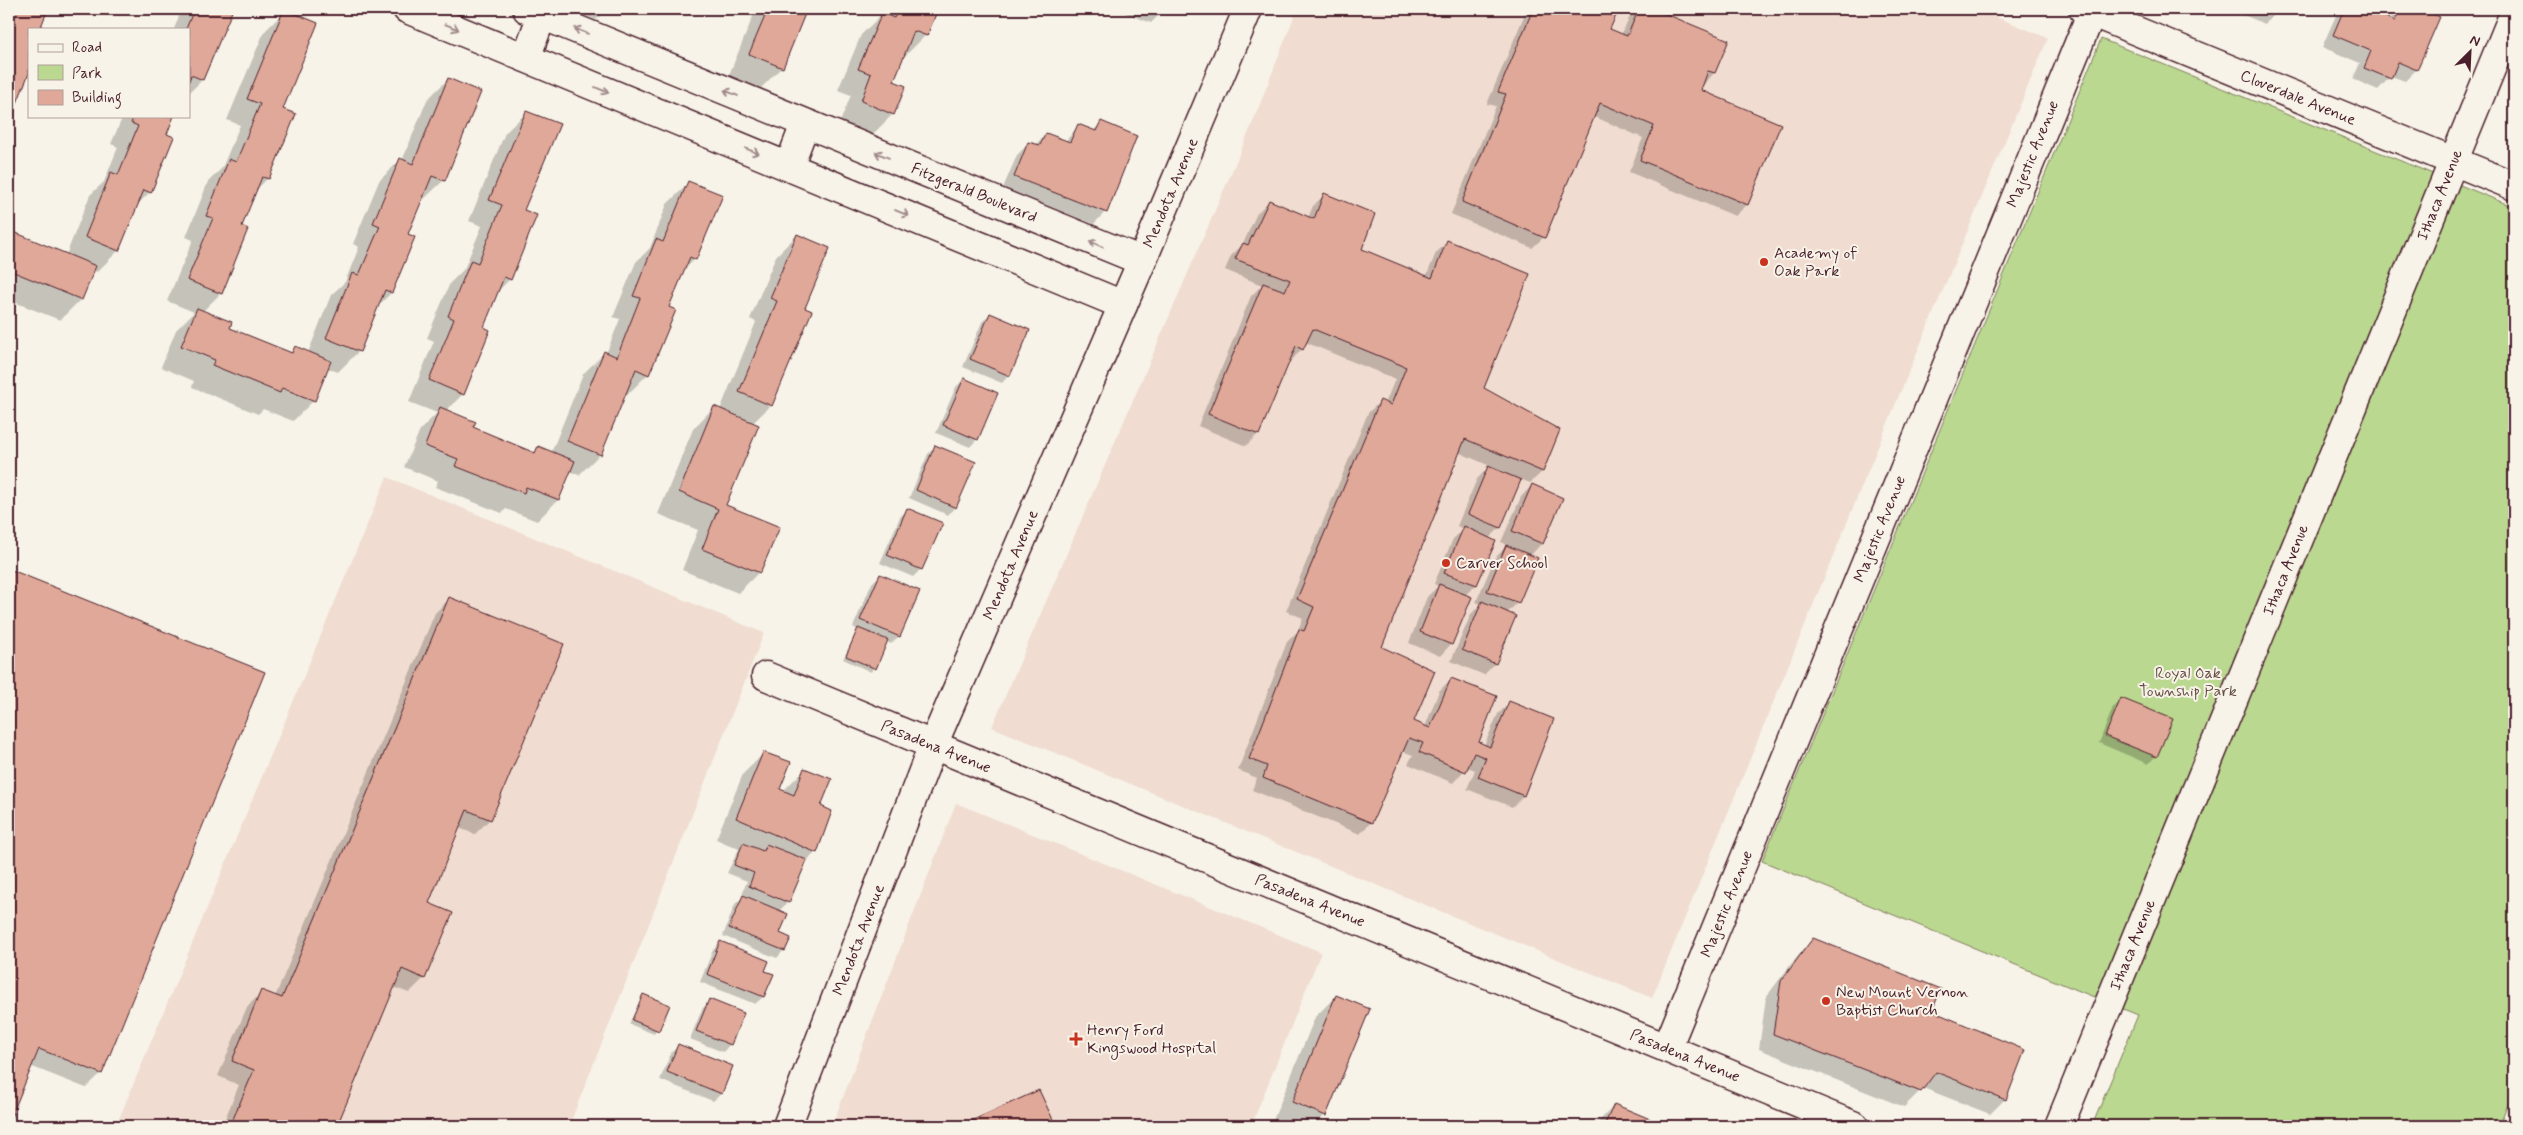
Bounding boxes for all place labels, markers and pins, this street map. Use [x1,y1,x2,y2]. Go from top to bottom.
place label: Academy of Oak Park [1774,243,1857,282]
marker: Academy of Oak Park [1758,256,1770,268]
place label: Carver School [1456,553,1548,574]
marker: Carver School [1440,557,1452,569]
place label: New Mount Vernon Baptist Church [1836,982,1969,1021]
marker: New Mount Vernon Baptist Church [1820,995,1832,1007]
place label: Henry Ford Kingswood Hospital [1087,1020,1216,1060]
marker: Henry Ford Kingswood Hospital [1069,1032,1083,1046]

